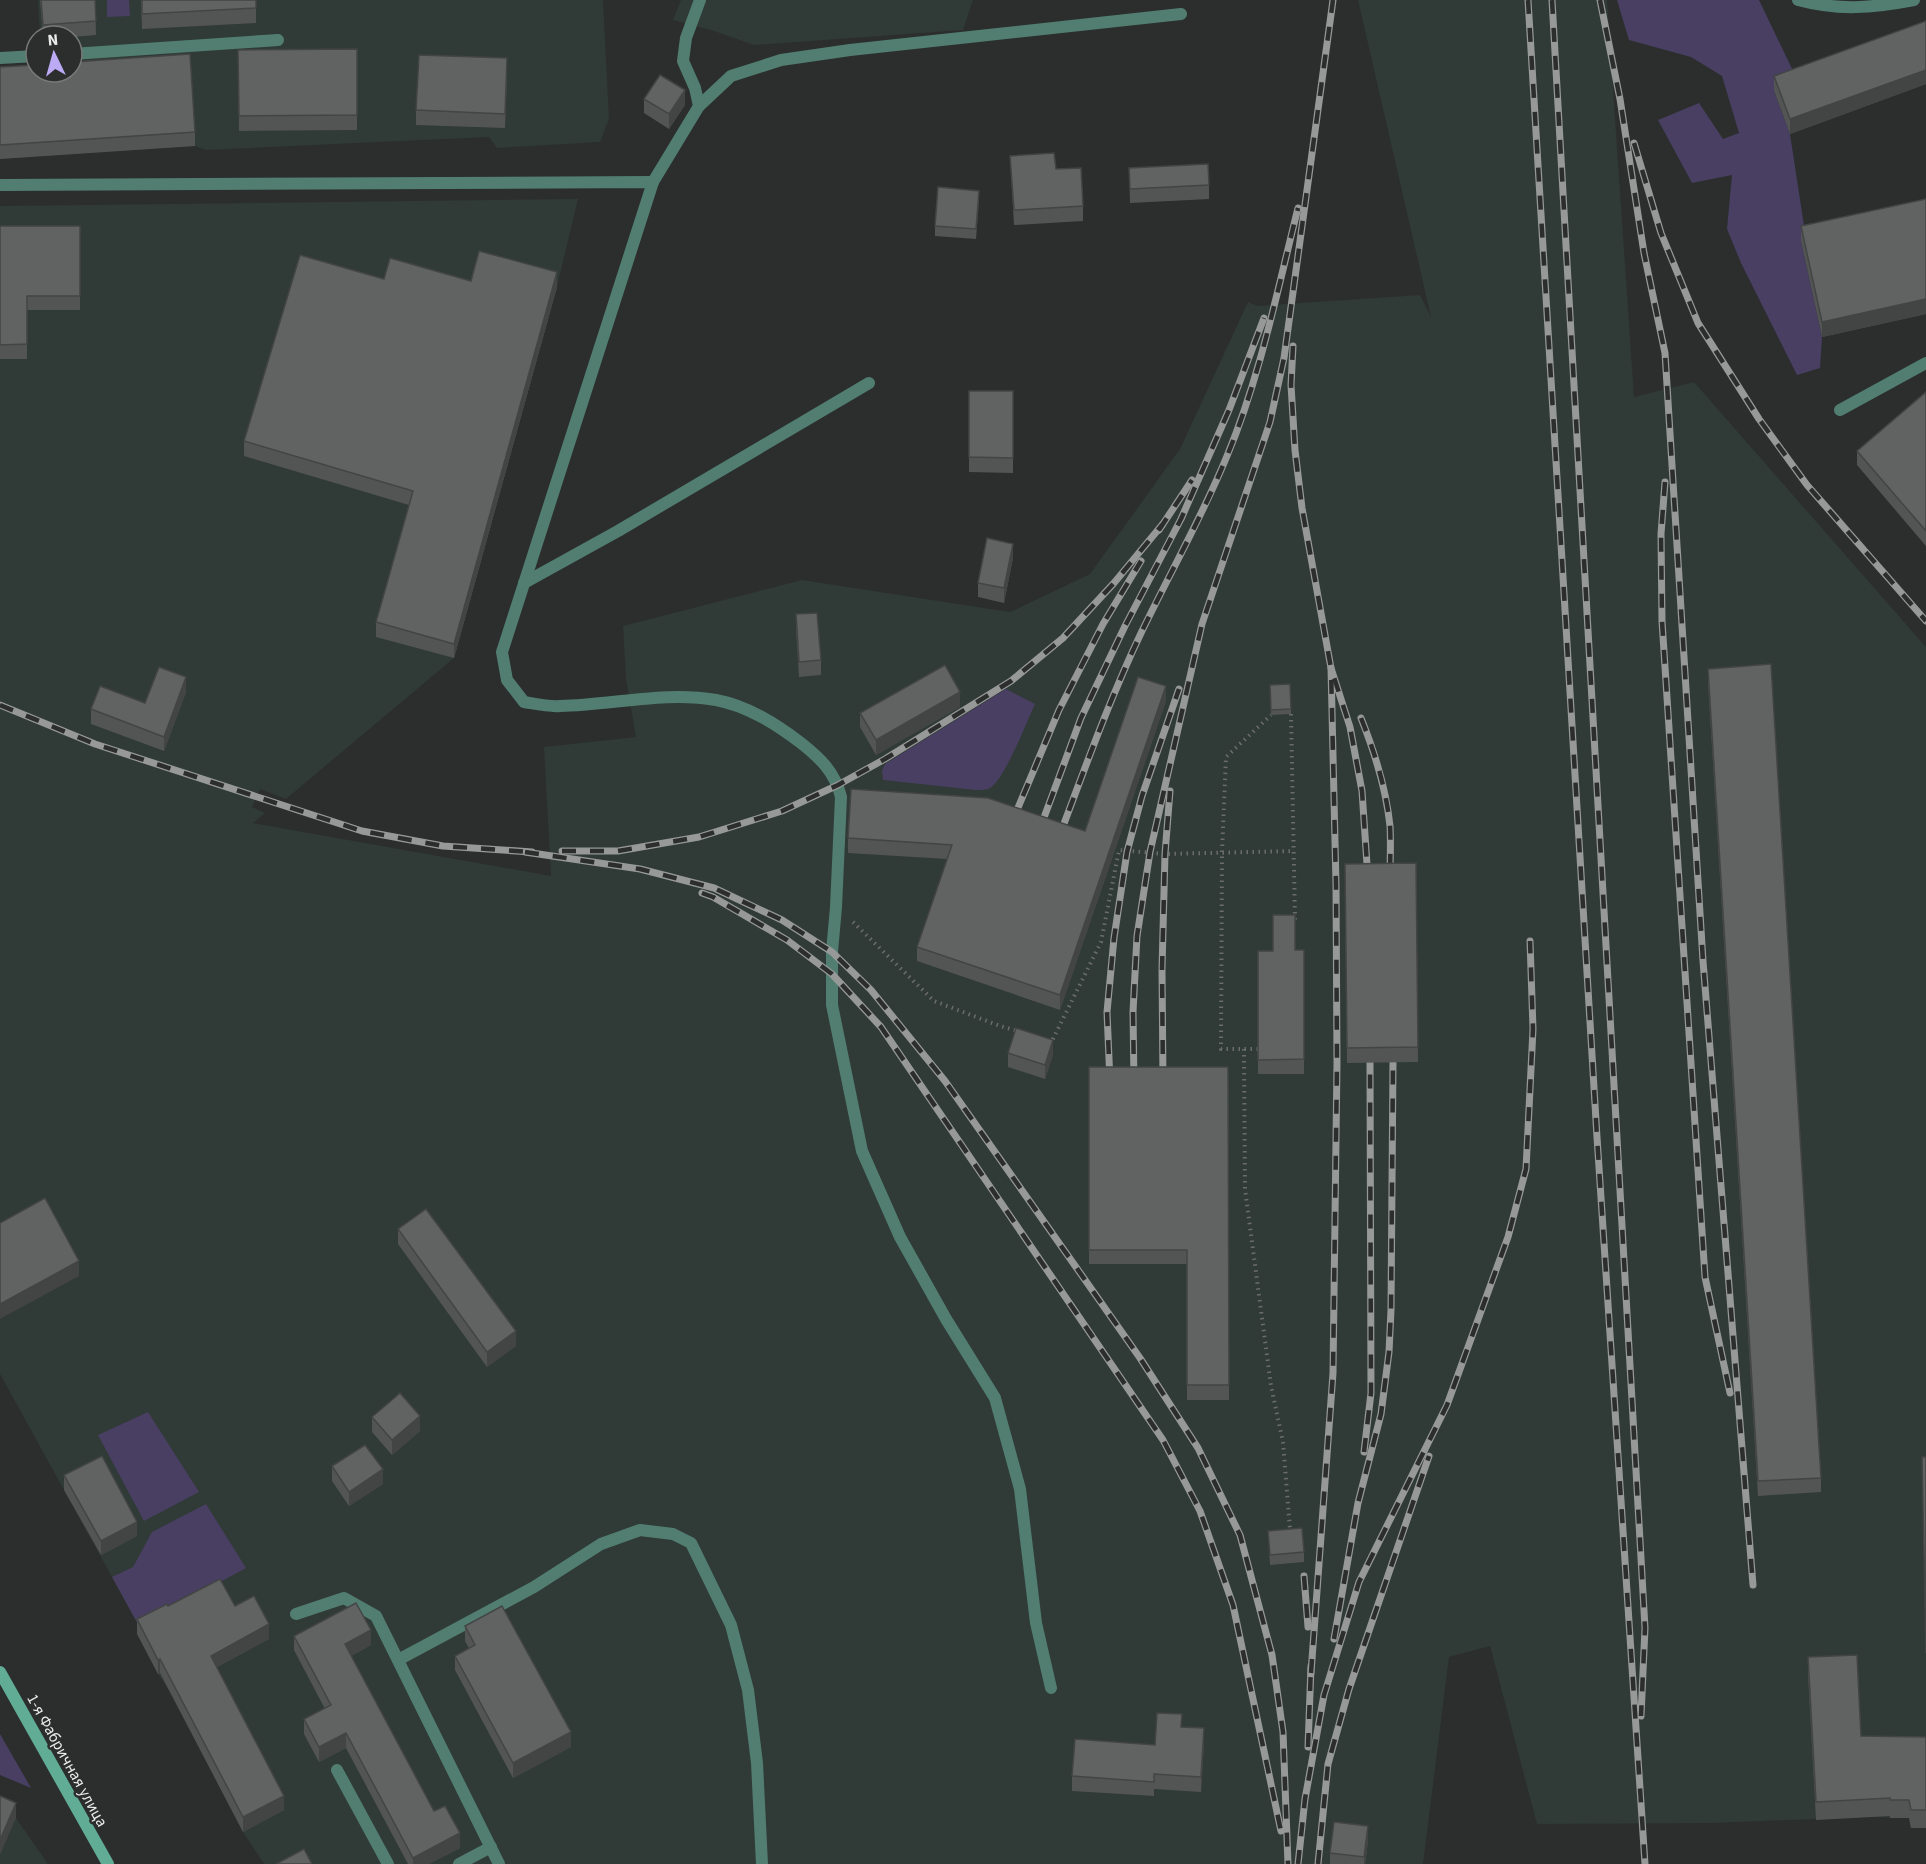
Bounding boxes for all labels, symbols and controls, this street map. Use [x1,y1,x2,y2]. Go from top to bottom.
north arrow [24,24,84,84]
text: N [47,29,59,51]
street label: 1-я Фабричная улица [21,1690,113,1831]

